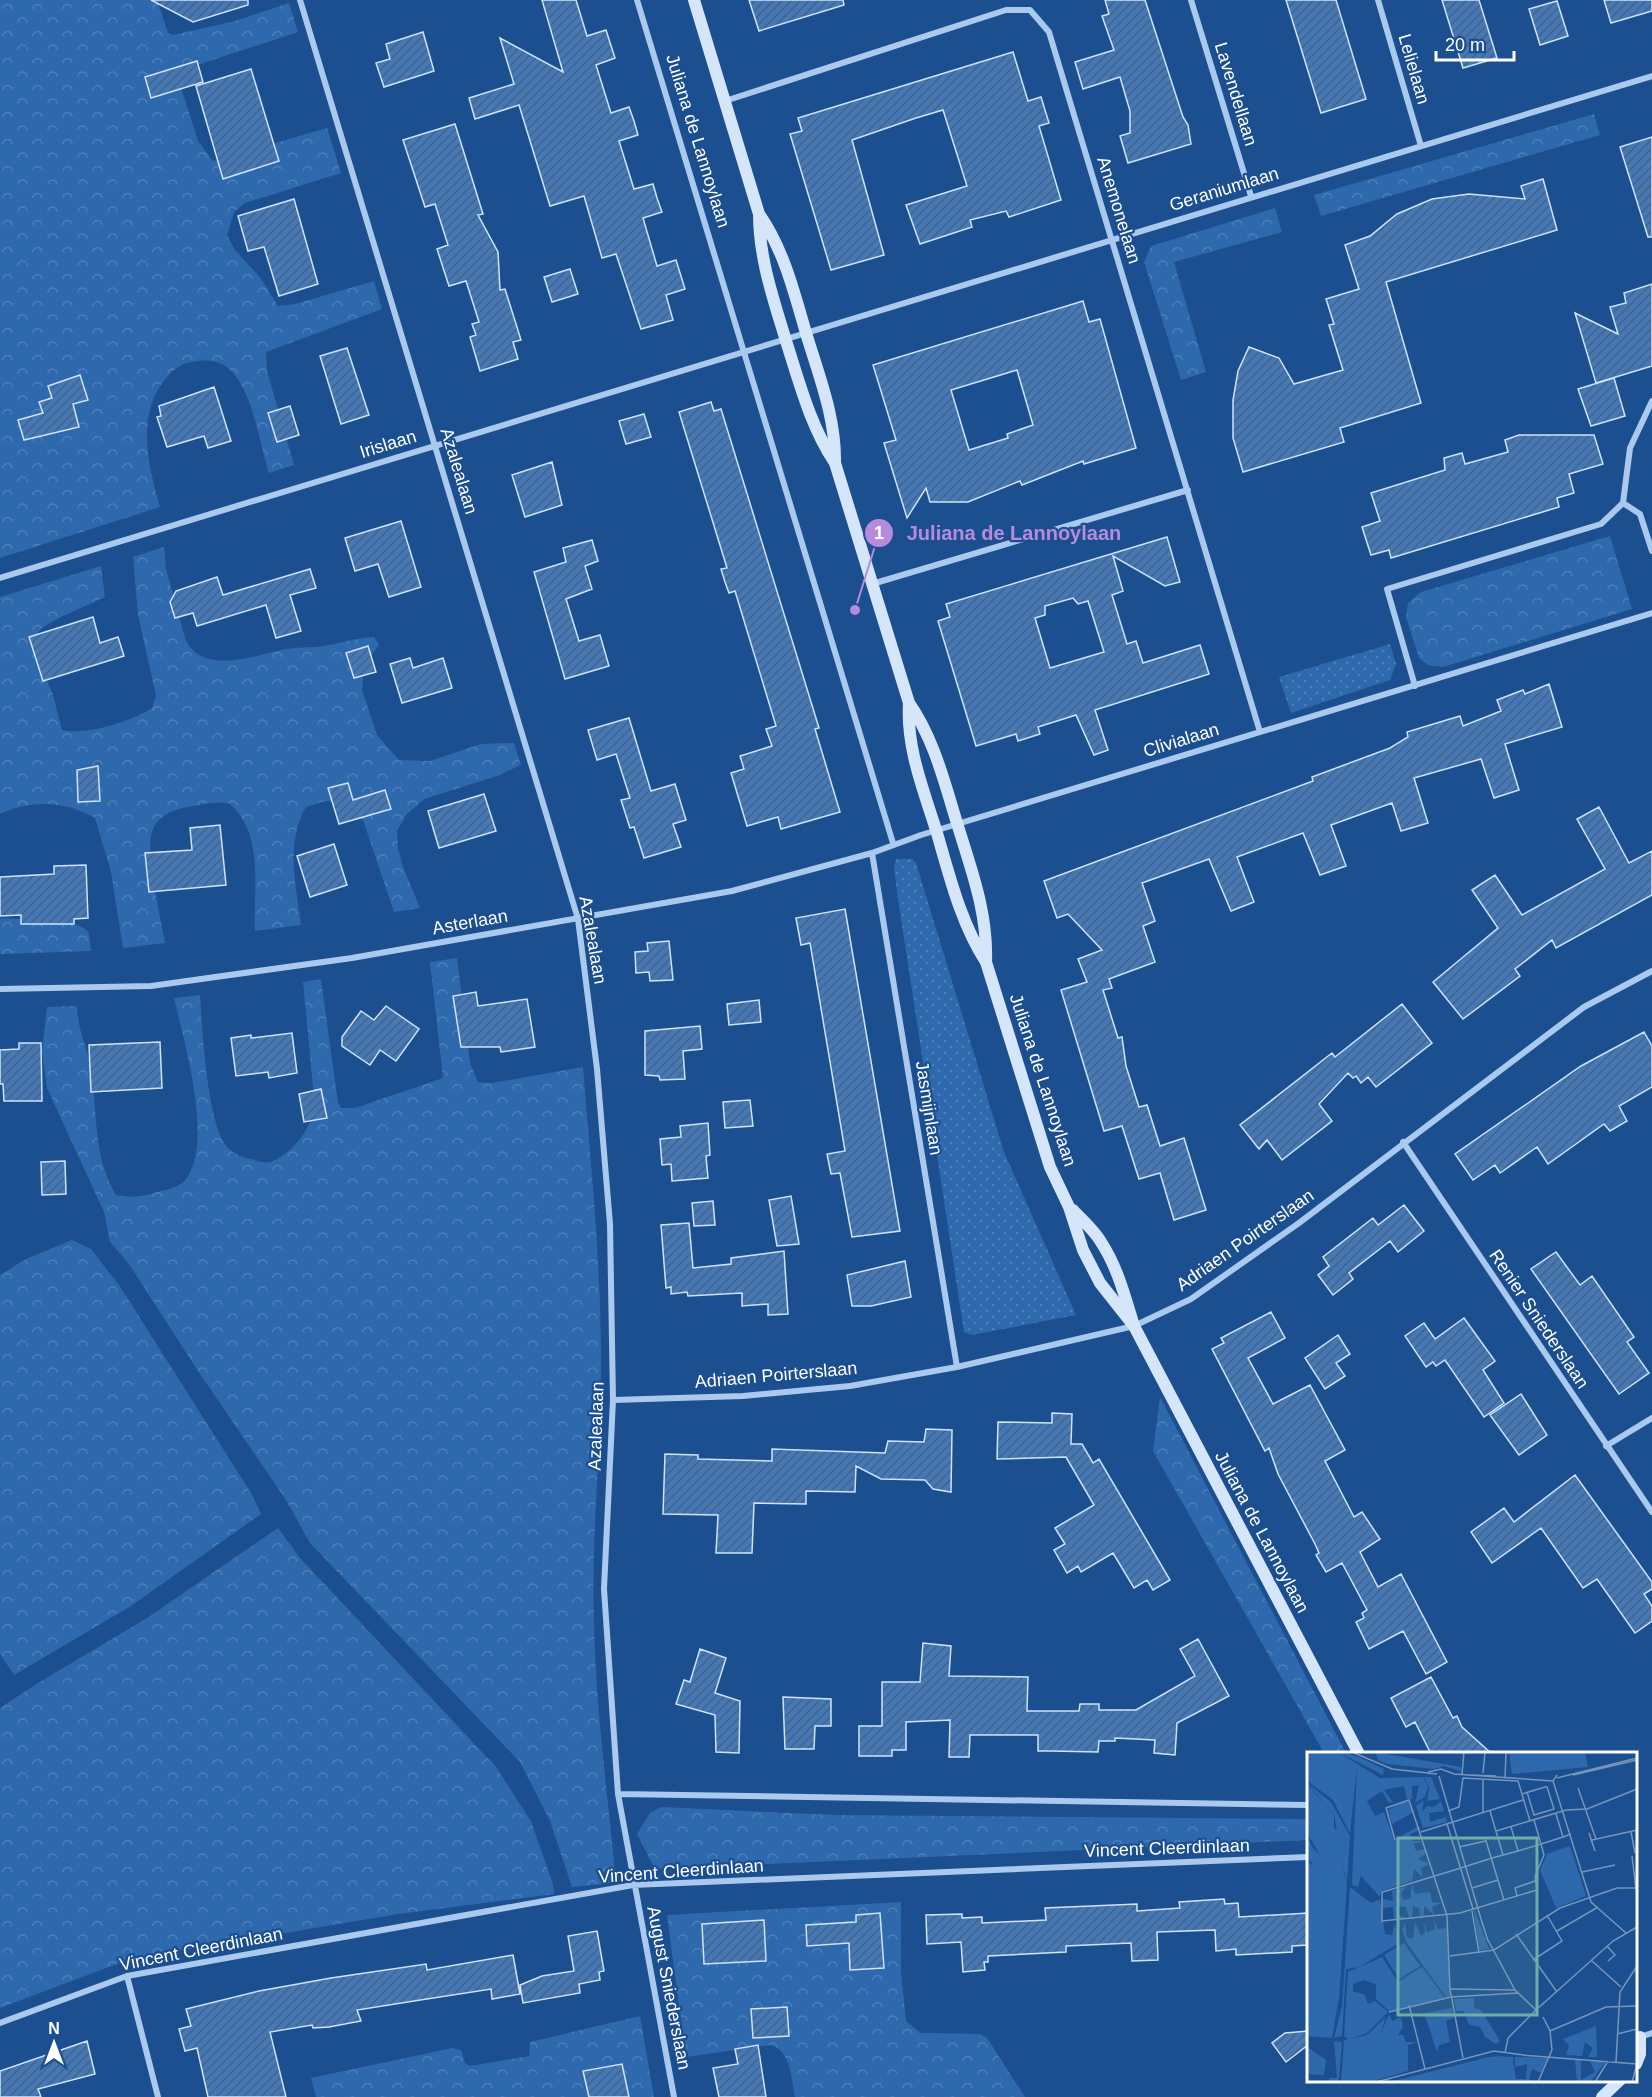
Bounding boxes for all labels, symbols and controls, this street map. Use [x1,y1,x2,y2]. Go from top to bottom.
scale bar [1436,24,1514,62]
street label: Lelielaan [1394,32,1434,106]
text: 20 m [1445,35,1485,55]
street label: Lavendellaan [1211,40,1261,148]
street label: Juliana de Lannoylaan [662,52,734,230]
street label: Anemonelaan [1093,154,1145,266]
street label: Geraniumlaan [1167,163,1281,215]
street label: Azalealaan [436,425,482,517]
street label: Irislaan [357,426,419,462]
callout: Juliana de Lannoylaan [864,514,1133,552]
text: Juliana de Lannoylaan [907,522,1121,544]
text: 1 [874,523,884,543]
street label: Clivialaan [1141,719,1221,761]
street label: Azalealaan [575,894,611,986]
street label: Asterlaan [431,906,509,938]
street label: Juliana de Lannoylaan [1006,991,1080,1169]
street label: Jasmijnlaan [912,1059,946,1157]
street label: Adriaen Poirterslaan [1172,1185,1318,1295]
street label: Renier Sniederslaan [1485,1246,1593,1392]
street label: Adriaen Poirterslaan [694,1358,858,1392]
street label: Azalealaan [584,1381,608,1471]
street label: Juliana de Lannoylaan [1211,1448,1313,1616]
inset map [1307,1752,1637,2082]
street label: Vincent Cleerdinlaan [1084,1835,1250,1861]
street label: Vincent Cleerdinlaan [598,1855,764,1887]
street label: August Sniederslaan [643,1905,695,2071]
street label: Vincent Cleerdinlaan [118,1923,284,1975]
north arrow [24,2013,84,2073]
text: N [48,2020,60,2037]

